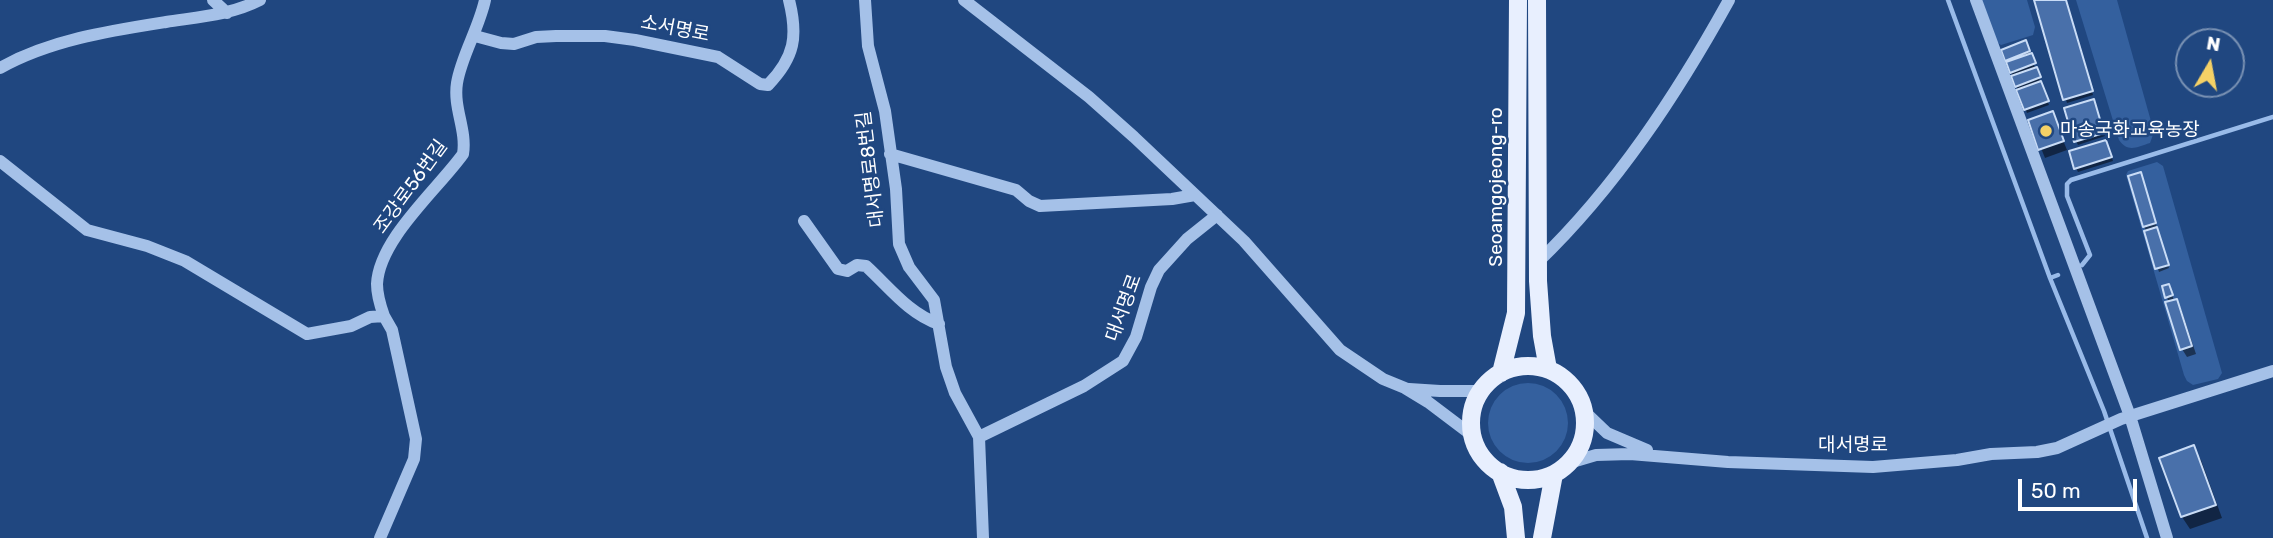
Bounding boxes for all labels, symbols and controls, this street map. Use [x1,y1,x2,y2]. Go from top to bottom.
street label: 소서명로 [639,11,711,47]
north arrow [2175,28,2245,98]
text: N [2205,31,2222,56]
street label: Seoamgojeong-ro [1486,107,1508,267]
street label: 대서명로8번길 [853,110,889,228]
place label: 마송국화교육농장 [2060,120,2200,142]
marker: 마송국화교육농장 [2038,123,2054,139]
street label: 조강로56번길 [369,136,453,238]
street label: 대서명로 [1101,271,1147,345]
street label: 대서명로 [1818,435,1888,457]
scale bar [2021,464,2140,508]
text: 50 m [2031,478,2081,503]

